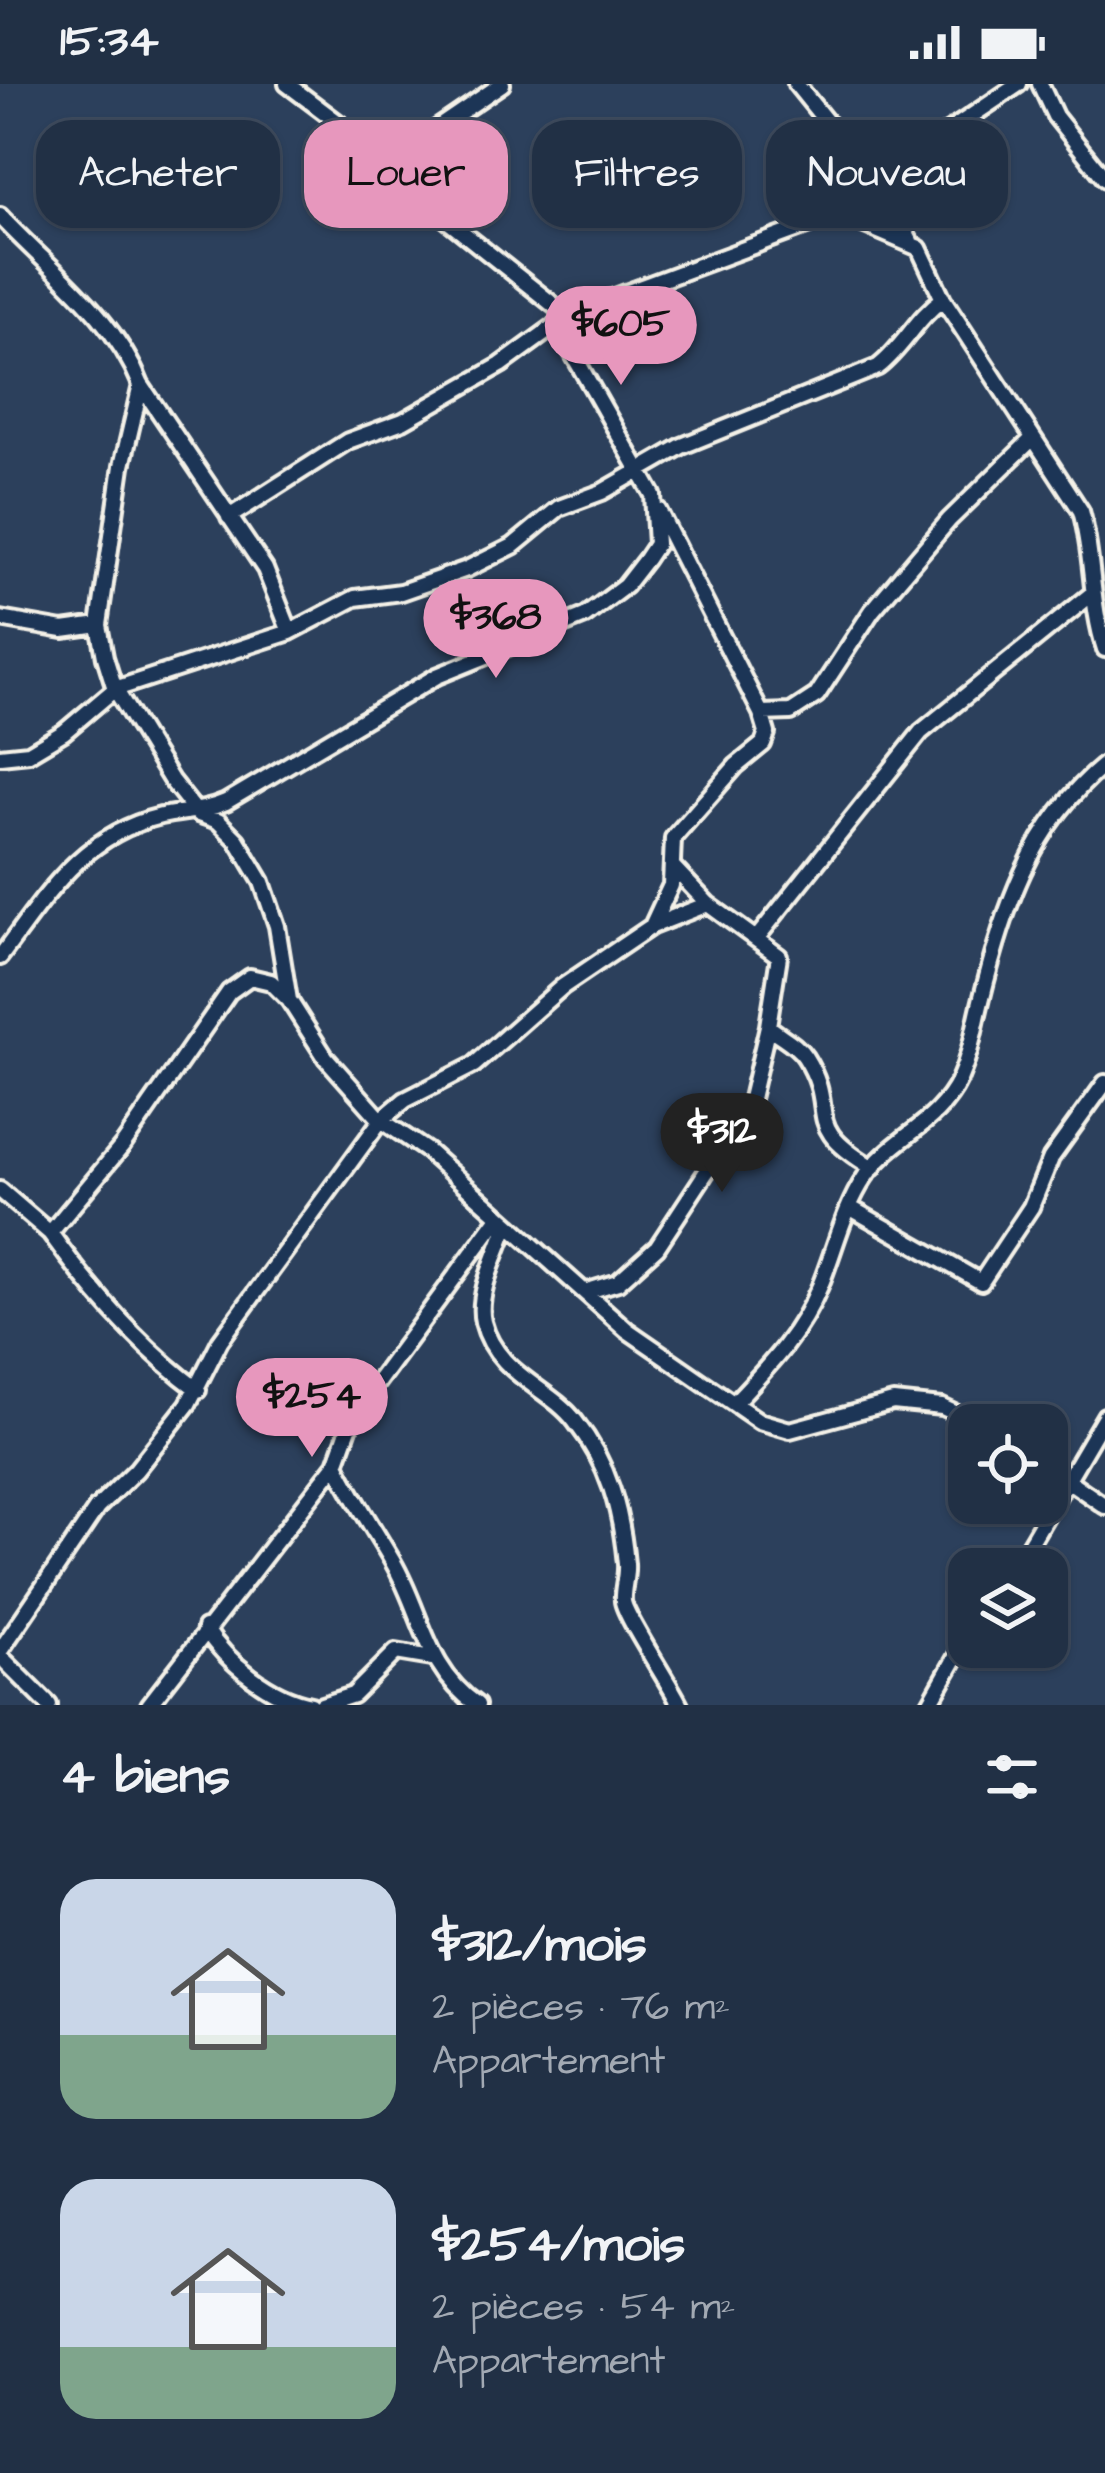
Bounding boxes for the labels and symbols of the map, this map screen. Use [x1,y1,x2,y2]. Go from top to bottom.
pin: $605 [550,286,692,388]
pin: $368 [425,579,567,681]
pin: $312 [651,1093,793,1195]
pin: $254 [241,1358,383,1460]

